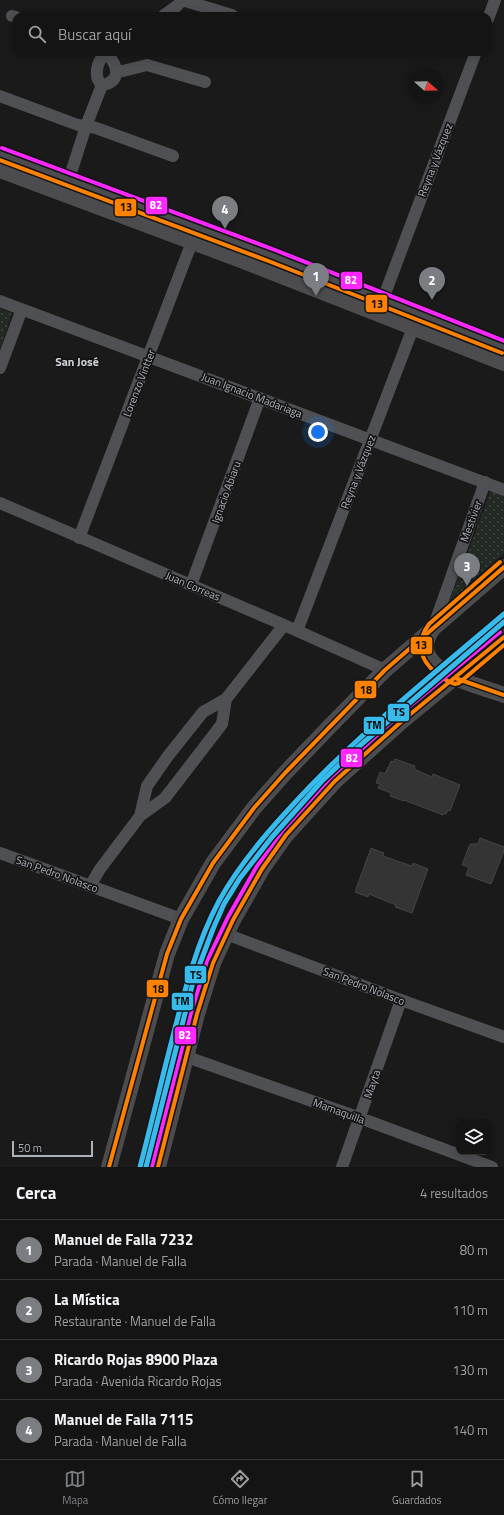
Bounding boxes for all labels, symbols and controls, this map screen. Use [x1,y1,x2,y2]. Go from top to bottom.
search box [12,12,492,56]
icon: search [26,23,48,45]
text: Buscar aquí [58,23,131,46]
north arrow [408,68,444,104]
street label: Reyna y Vázquez [414,121,456,199]
line badge: 82 [145,196,168,215]
pin: 4 [212,196,238,229]
text: 82 [150,197,162,213]
line badge: 13 [114,198,137,217]
text: 13 [120,199,132,215]
pin: 1 [303,263,329,296]
pin: 2 [419,267,445,300]
line badge: 82 [340,271,363,290]
text: 82 [345,272,357,288]
line badge: 13 [365,294,388,313]
text: 13 [371,296,383,312]
street label: Lorenzo Vintter [119,347,159,419]
district label: San José [55,352,99,371]
street label: Juan Ignacio Madariaga [199,368,305,422]
your location [308,422,328,442]
street label: Reyna y Vázquez [337,433,379,511]
street label: Ignacio Abiaru [207,459,245,525]
street label: Mestivier [456,498,486,544]
pin: 3 [454,553,480,586]
street label: Juan Correas [163,567,223,605]
line badge: 13 [410,636,433,655]
text: 13 [415,637,427,653]
line badge: 18 [354,680,377,699]
text: 18 [360,682,372,698]
line badge: TS [387,703,410,722]
text: TS [393,704,405,720]
line badge: TM [363,716,385,735]
text: TM [366,717,382,733]
line badge: 82 [340,748,363,768]
text: 82 [346,750,358,766]
street label: San Pedro Nolasco [14,852,101,896]
street label: San Pedro Nolasco [321,963,407,1009]
line badge: TS [184,965,207,984]
text: TS [190,967,202,983]
line badge: 18 [146,979,169,998]
text: 18 [152,981,164,997]
line badge: TM [171,992,194,1011]
text: TM [174,993,190,1009]
line badge: 82 [174,1026,197,1045]
text: 82 [179,1027,191,1043]
street label: Mayta [360,1067,385,1100]
street label: Mamaquilla [311,1094,368,1128]
map controls [456,1119,492,1155]
button: layers [456,1119,492,1155]
scale bar [12,1139,93,1158]
text: 50 m [18,1140,42,1156]
text: Cerca [16,1180,56,1206]
text: 4 resultados [420,1183,488,1203]
text: Manuel de Falla 7232 [54,1228,193,1251]
text: 1 [25,1240,33,1260]
text: 80 m [460,1240,488,1260]
text: Parada · Manuel de Falla [54,1251,187,1271]
text: La Mística [54,1288,120,1311]
text: 2 [25,1300,33,1320]
text: 110 m [452,1300,488,1320]
text: Restaurante · Manuel de Falla [54,1311,216,1331]
text: Ricardo Rojas 8900 Plaza [54,1348,218,1371]
text: 3 [25,1360,33,1380]
text: 130 m [452,1360,488,1380]
text: Parada · Avenida Ricardo Rojas [54,1371,222,1391]
text: Manuel de Falla 7115 [54,1408,193,1431]
text: 4 [25,1420,33,1440]
text: 140 m [452,1420,488,1440]
text: Parada · Manuel de Falla [54,1431,187,1451]
tab: Mapa [62,1468,88,1508]
tab: Cómo llegar [213,1468,267,1508]
tab: Guardados [392,1468,442,1508]

